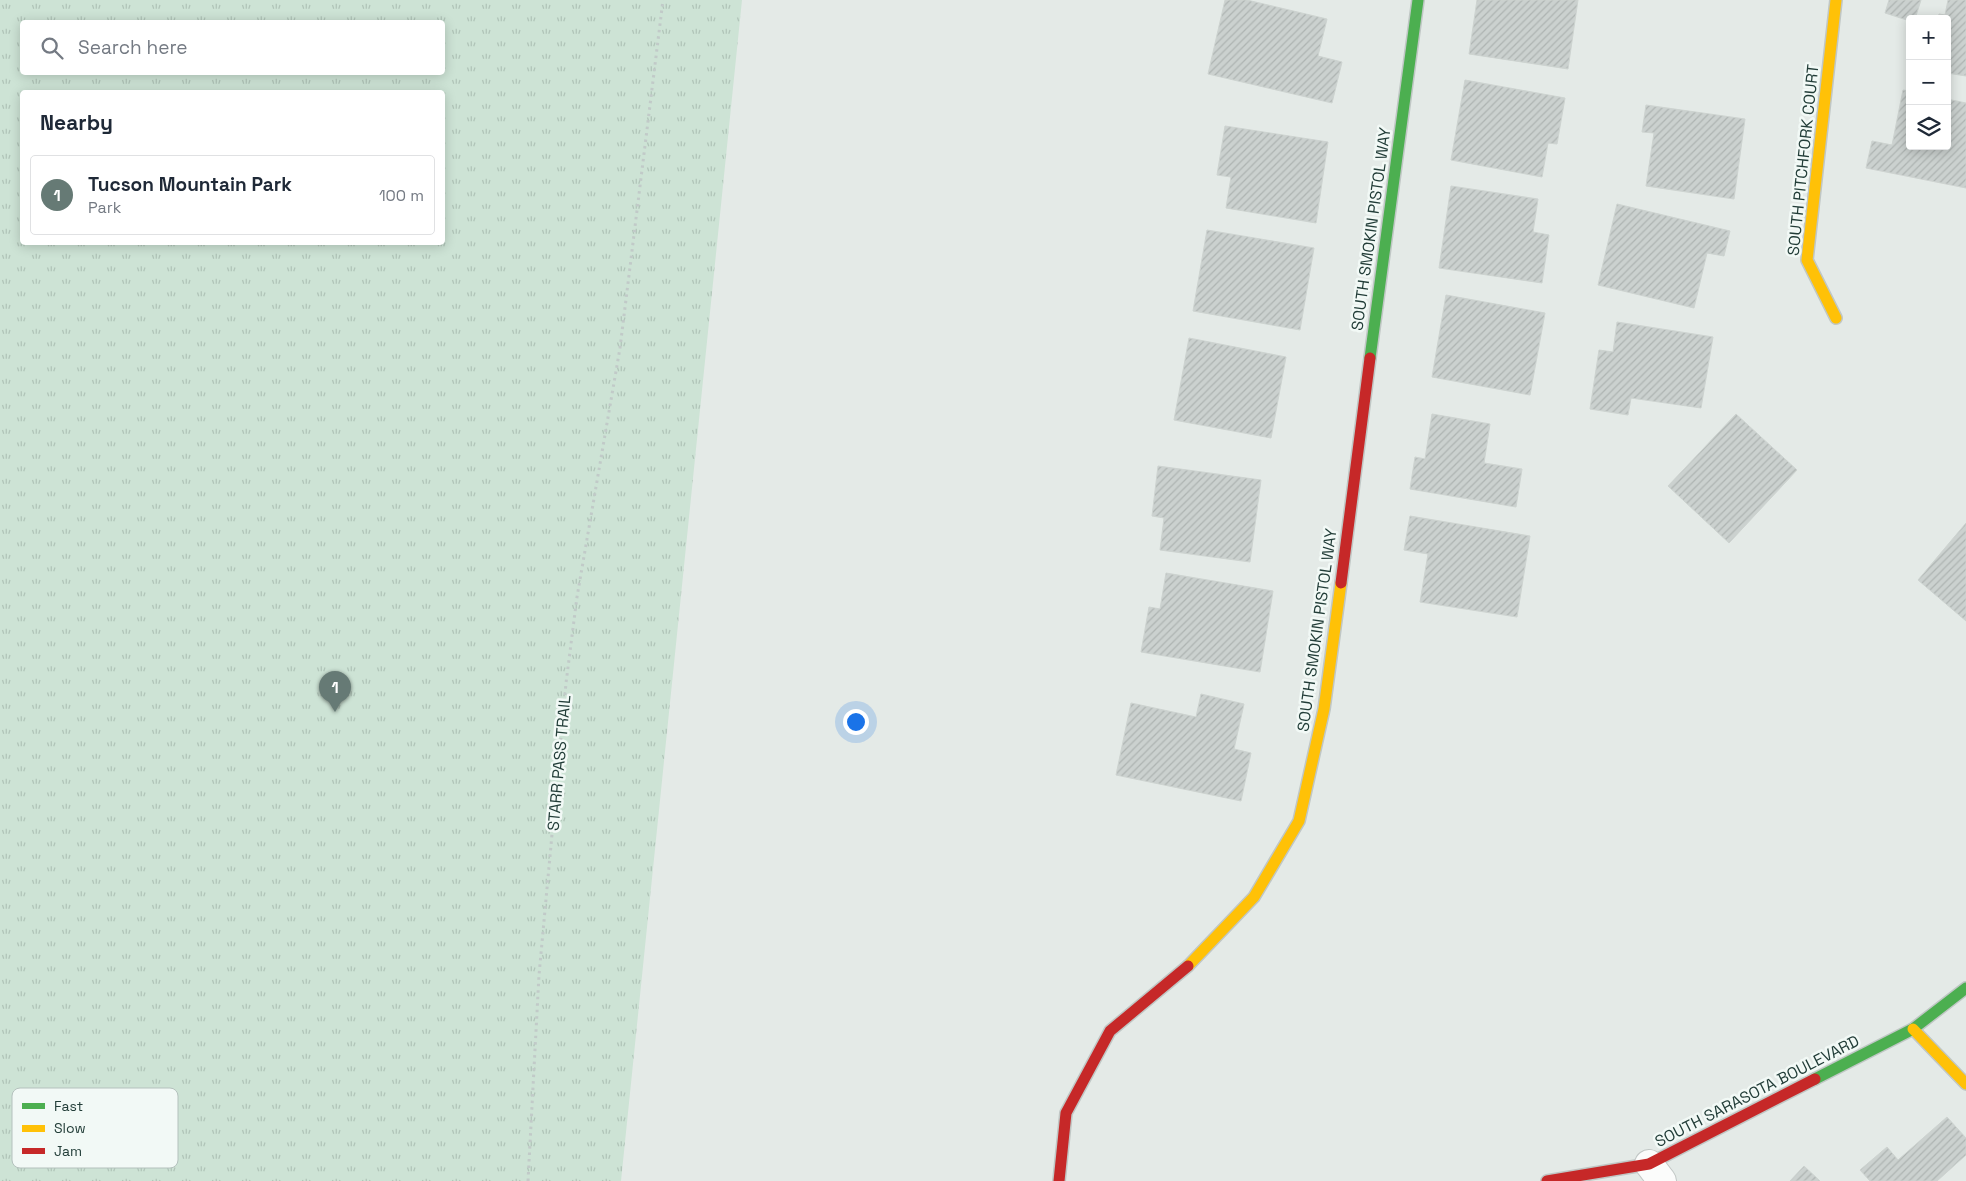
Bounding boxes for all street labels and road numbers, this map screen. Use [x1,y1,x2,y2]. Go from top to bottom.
street label: SOUTH PITCHFORK COURT [1782,63,1824,257]
street label: SOUTH SMOKIN PISTOL WAY [1346,126,1396,332]
street label: SOUTH SMOKIN PISTOL WAY [1292,527,1342,733]
street label: STARR PASS TRAIL [543,694,575,832]
street label: SOUTH SARASOTA BOULEVARD [1651,1030,1863,1152]

